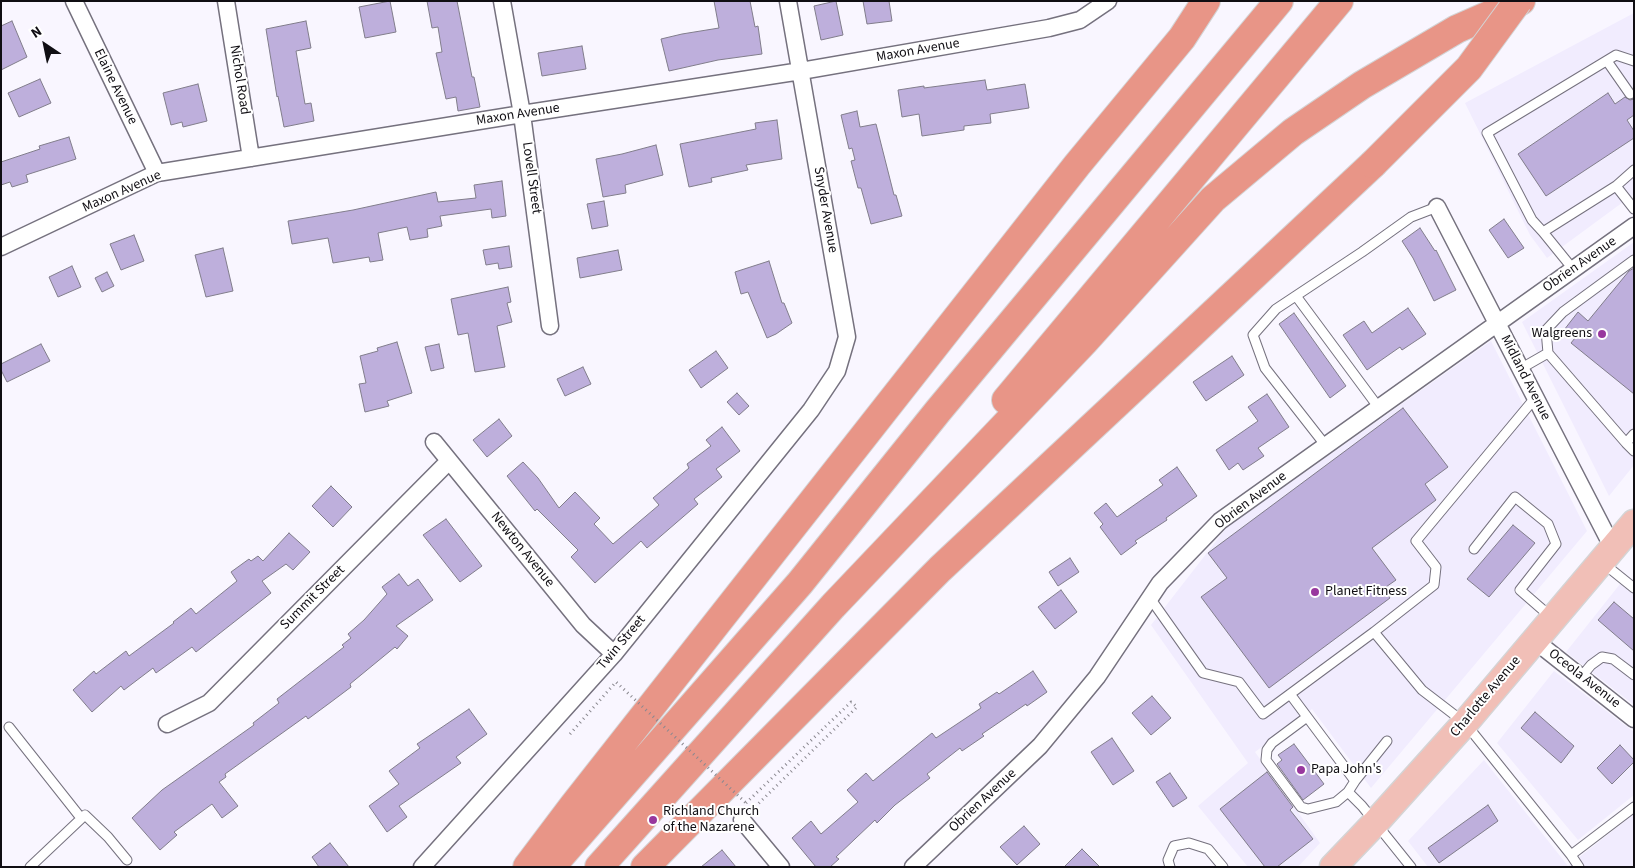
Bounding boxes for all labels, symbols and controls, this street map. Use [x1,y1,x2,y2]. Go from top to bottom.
north arrow [20,20,70,70]
text: N [27,22,46,43]
street label: Maxon Avenue [875,35,961,67]
street label: Nichol Road [225,44,253,116]
street label: Elaine Avenue [89,46,141,128]
street label: Maxon Avenue [475,100,561,130]
street label: Lovell Street [518,141,544,215]
street label: Snyder Avenue [809,166,841,254]
street label: Maxon Avenue [80,167,164,217]
street label: Obrien Avenue [1540,233,1620,297]
place label: Walgreens [1531,326,1592,342]
marker: Walgreens [1596,328,1608,340]
street label: Midland Avenue [1496,333,1554,423]
street label: Obrien Avenue [1212,468,1290,534]
street label: Newton Avenue [487,509,557,591]
street label: Summit Street [277,562,349,634]
place label: Planet Fitness [1325,584,1407,600]
marker: Planet Fitness [1309,586,1321,598]
street label: Twin Street [594,612,650,674]
street label: Oceola Avenue [1545,646,1623,712]
street label: Charlotte Avenue [1447,653,1525,741]
place label: Papa John's [1311,762,1381,778]
marker: Papa John's [1295,764,1307,776]
street label: Obrien Avenue [946,766,1020,836]
place label: Richland Church of the Nazarene [663,804,759,836]
marker: Richland Church of the Nazarene [647,814,659,826]

